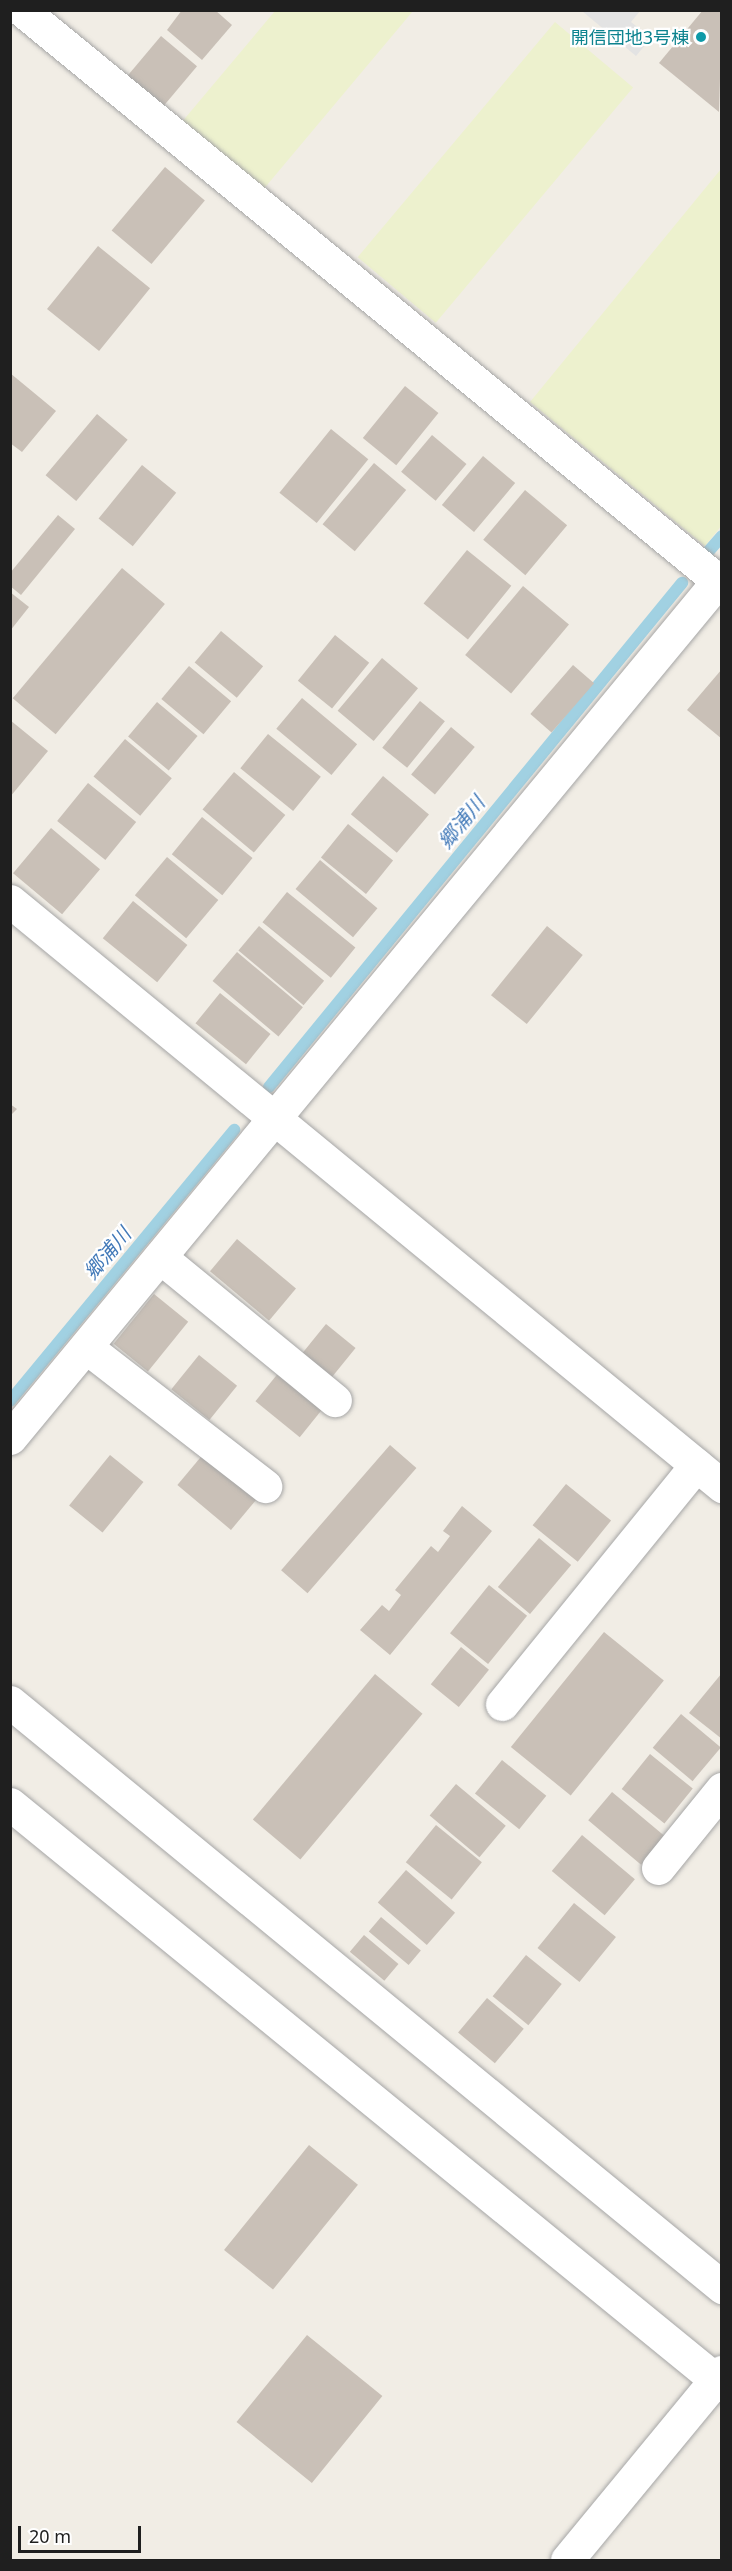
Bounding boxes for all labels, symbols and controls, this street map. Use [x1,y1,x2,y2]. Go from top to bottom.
place label: 開信団地3号棟 [571,26,689,48]
marker: 開信団地3号棟 [694,30,708,44]
water label: 郷浦川 [433,791,489,853]
water label: 郷浦川 [79,1222,135,1284]
scale bar [21,2514,144,2552]
text: 20 m [29,2524,71,2548]

